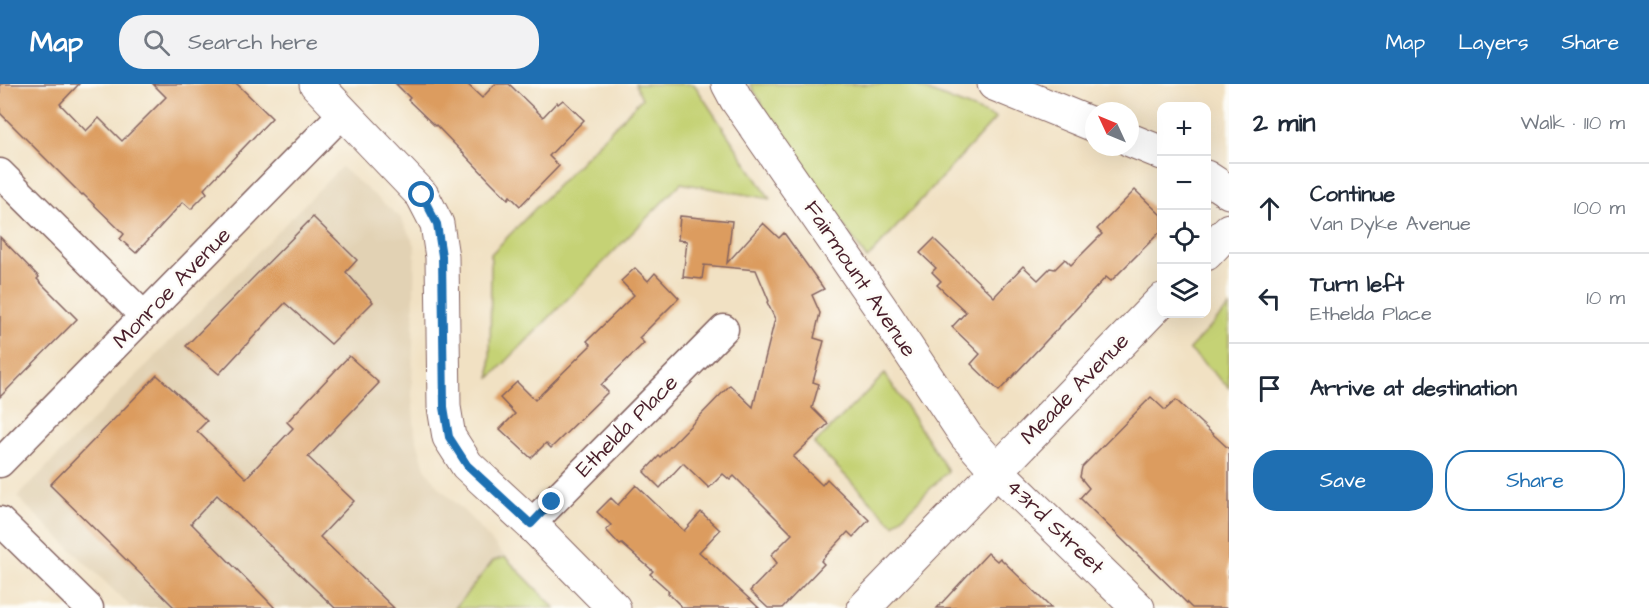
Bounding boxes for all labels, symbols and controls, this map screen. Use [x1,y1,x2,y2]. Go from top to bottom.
search box [119,15,539,69]
text: Map [30,23,83,62]
icon: search [140,26,173,59]
text: Search here [188,27,318,58]
text: Map [1385,28,1425,57]
text: Layers [1458,28,1528,57]
text: Share [1561,28,1619,57]
north arrow [1085,102,1139,156]
map controls [1157,102,1211,318]
button: + [1157,102,1211,156]
text: 2 min [1253,105,1315,141]
text: Walk · 110 m [1520,109,1625,137]
button: − [1157,156,1211,210]
text: Continue [1310,179,1395,210]
route start [408,181,434,207]
icon: ahead [1253,192,1286,225]
text: 100 m [1574,194,1625,222]
street label: Fairmount Avenue [796,195,924,363]
button: locate [1157,210,1211,264]
text: Van Dyke Avenue [1310,210,1471,238]
street label: Monroe Avenue [106,220,238,356]
button: layers [1157,264,1211,318]
text: Turn left [1310,269,1404,300]
icon: left [1253,282,1286,315]
text: 10 m [1586,284,1625,312]
text: Ethelda Place [1310,300,1432,328]
street label: Meade Avenue [1014,326,1136,452]
street label: Ethelda Place [569,368,685,484]
icon: arrive [1253,372,1286,405]
text: Arrive at destination [1310,373,1517,404]
button: Save [1253,450,1433,511]
button: Share [1445,450,1625,511]
street label: 43rd Street [999,472,1111,582]
route end [538,488,564,514]

